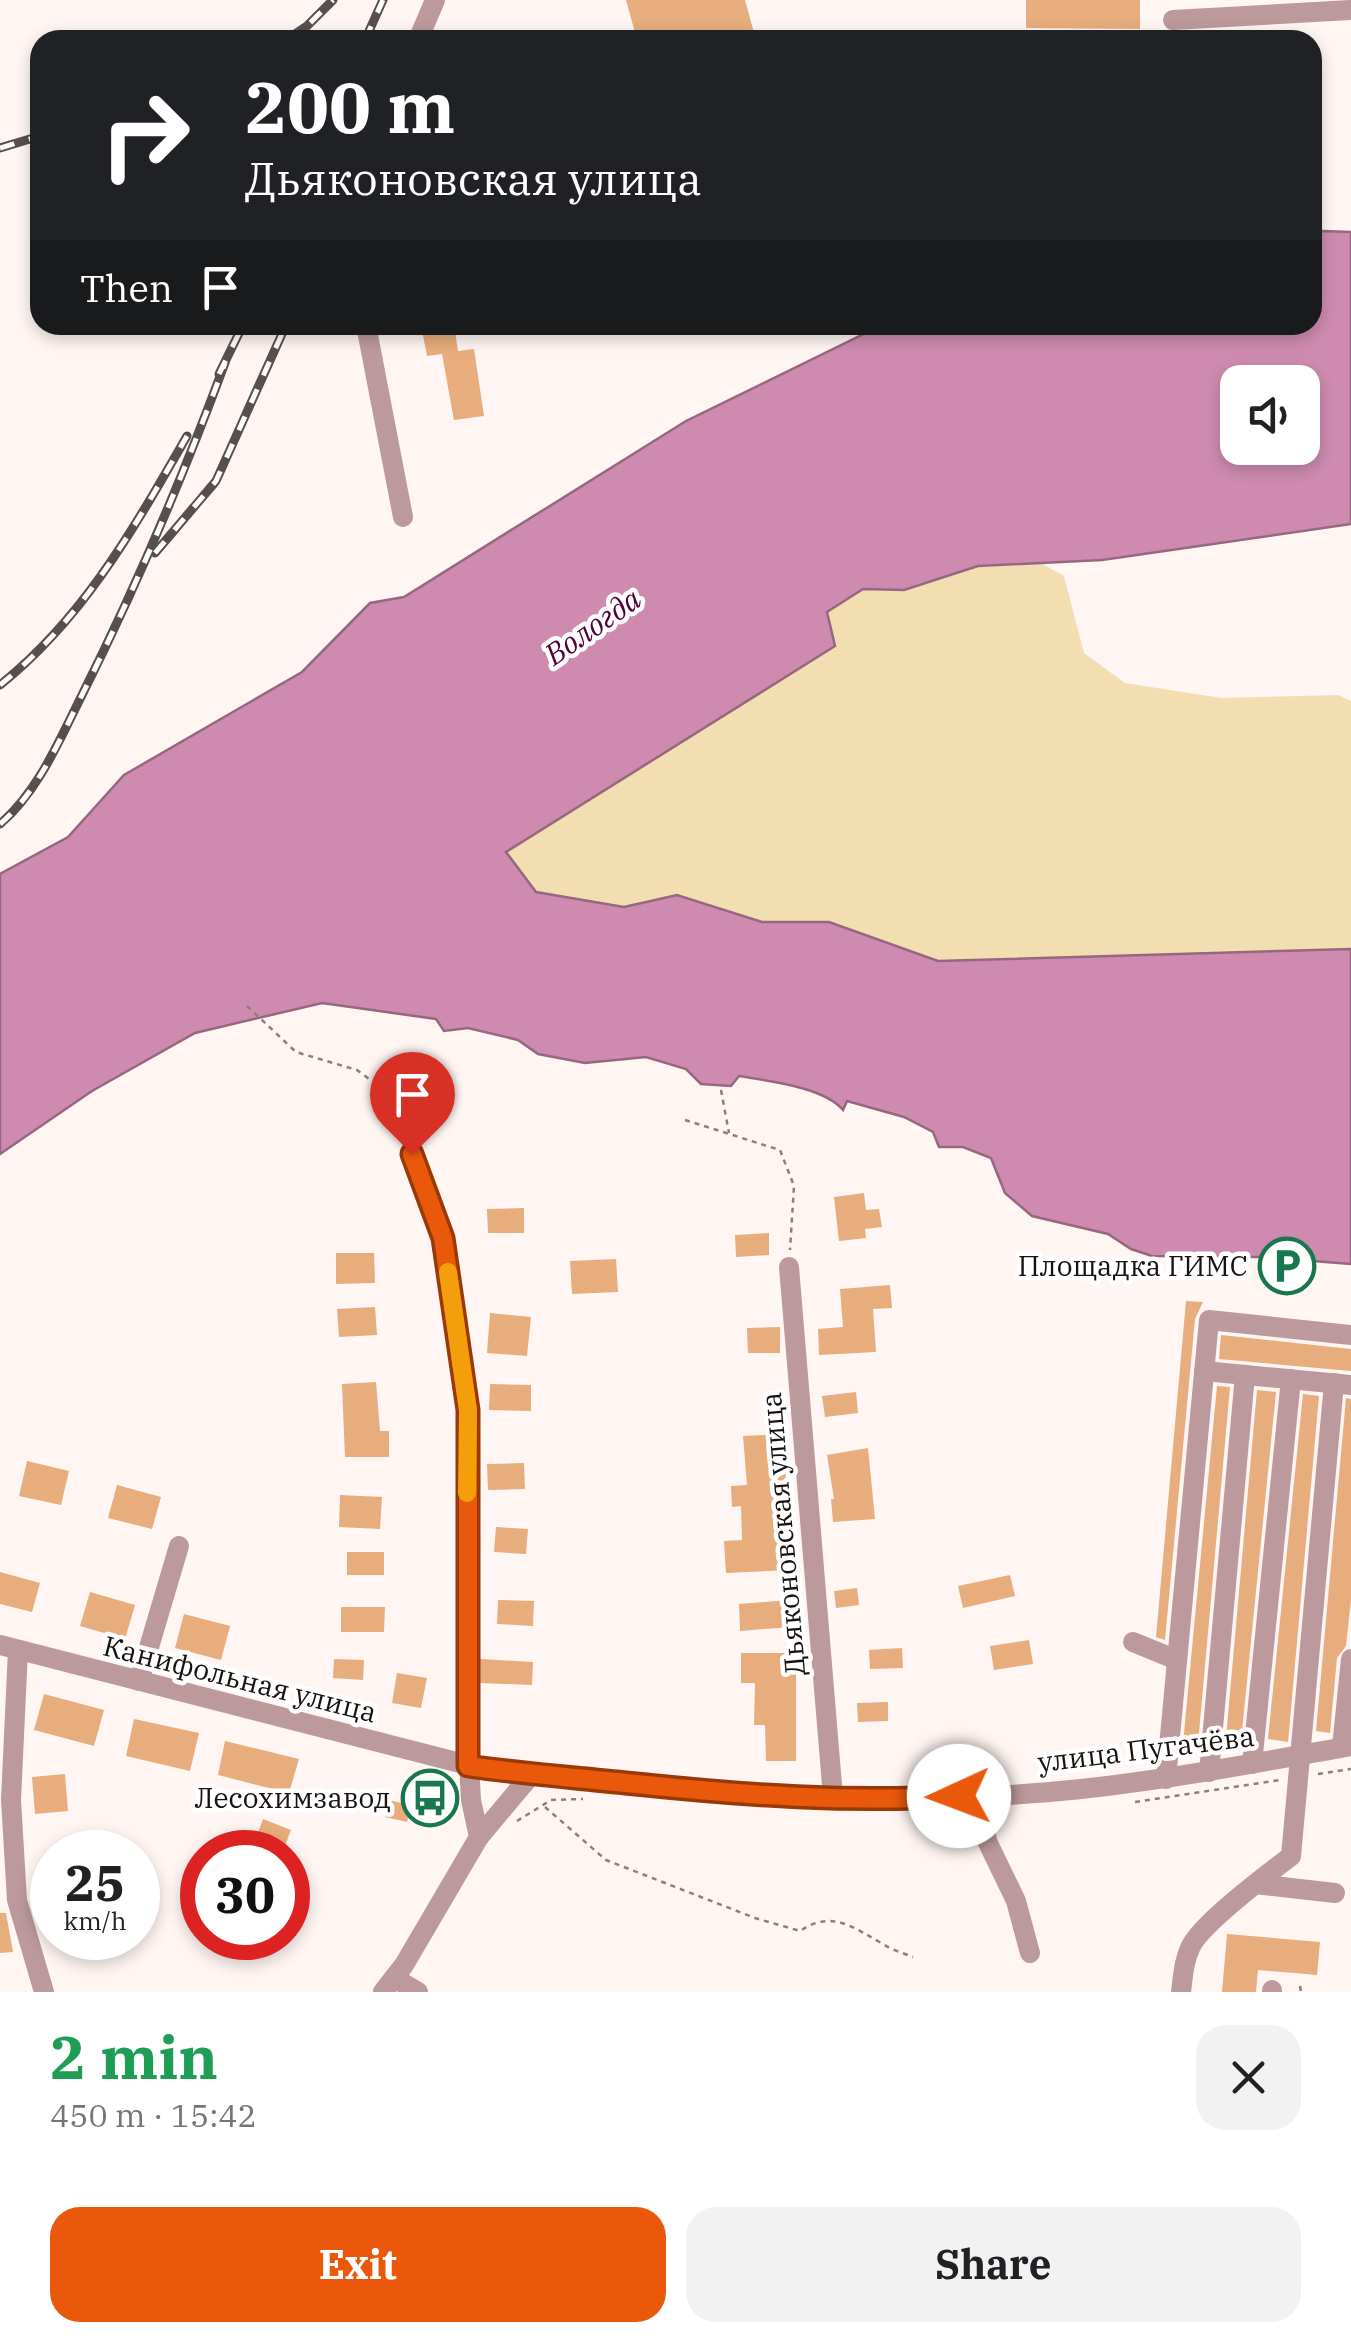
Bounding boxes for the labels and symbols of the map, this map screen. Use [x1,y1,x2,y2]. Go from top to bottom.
water label: Вологда [536,578,649,674]
pin [370,1052,455,1155]
parking icon: Площадка ГИМС [1257,1236,1317,1296]
place label: Площадка ГИМС [1018,1247,1248,1284]
street label: Дьяконовская улица [752,1391,813,1677]
street label: Канифольная улица [100,1627,381,1730]
street label: улица Пугачёва [1036,1717,1256,1780]
position arrow [907,1744,1011,1848]
bus stop icon: Лесохимзавод [400,1768,460,1828]
place label: Лесохимзавод [195,1779,391,1816]
speed limit sign: 30 [180,1830,310,1960]

